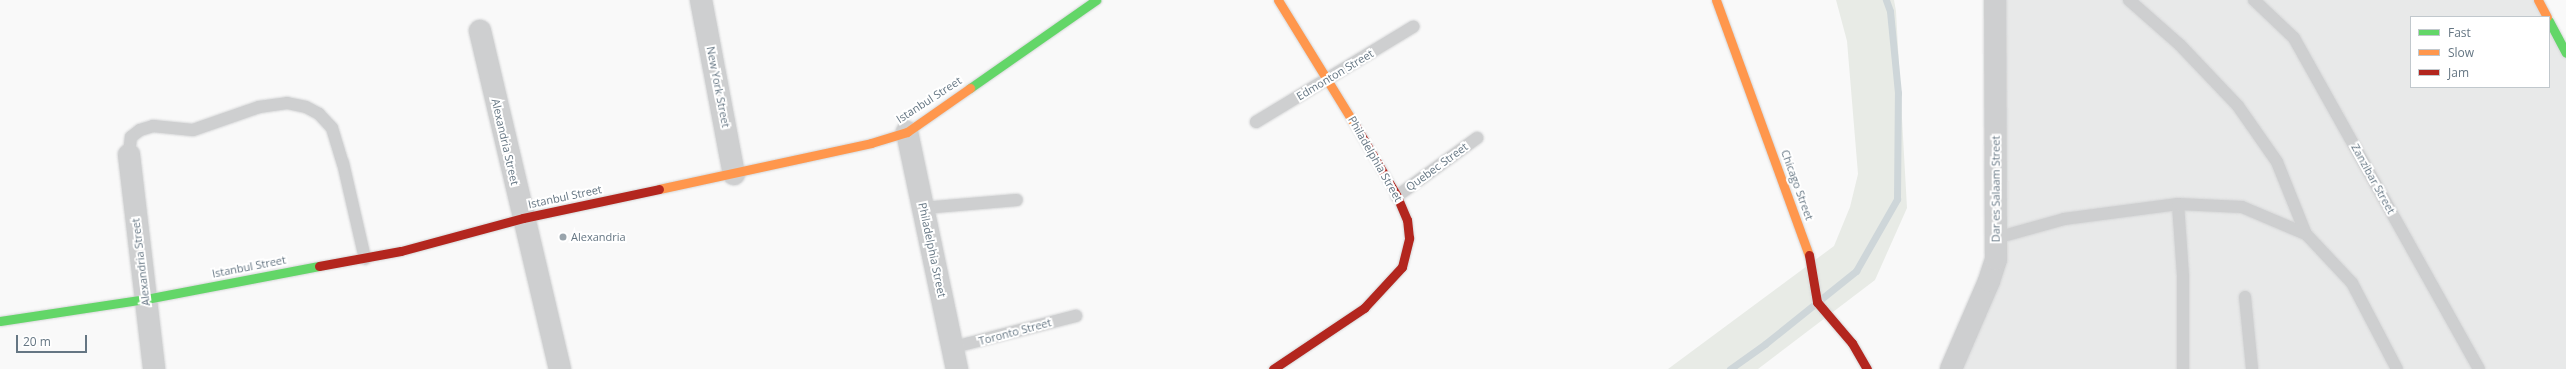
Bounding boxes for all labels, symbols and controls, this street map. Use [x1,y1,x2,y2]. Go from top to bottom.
legend [2410,16,2550,88]
text: Fast [2448,24,2471,41]
text: Slow [2448,44,2474,61]
street label: New York Street [704,45,732,129]
street label: Edmonton Street [1294,47,1376,103]
text: Jam [2448,64,2469,81]
street label: Istanbul Street [894,74,964,126]
street label: Alexandria Street [489,98,521,186]
street label: Philadelphia Street [1345,114,1405,204]
street label: Dar es Salaam Street [1989,136,2003,242]
street label: Quebec Street [1403,140,1471,194]
street label: Zanzibar Street [2348,142,2398,216]
street label: Chicago Street [1778,148,1816,222]
street label: Istanbul Street [527,183,603,211]
street label: Philadelphia Street [915,201,949,299]
street label: Alexandria Street [129,217,153,307]
place label: Alexandria [571,230,626,244]
marker: Alexandria [558,232,568,242]
street label: Istanbul Street [211,253,287,281]
street label: Toronto Street [977,316,1053,348]
scale bar [18,327,89,353]
text: 20 m [23,333,51,350]

